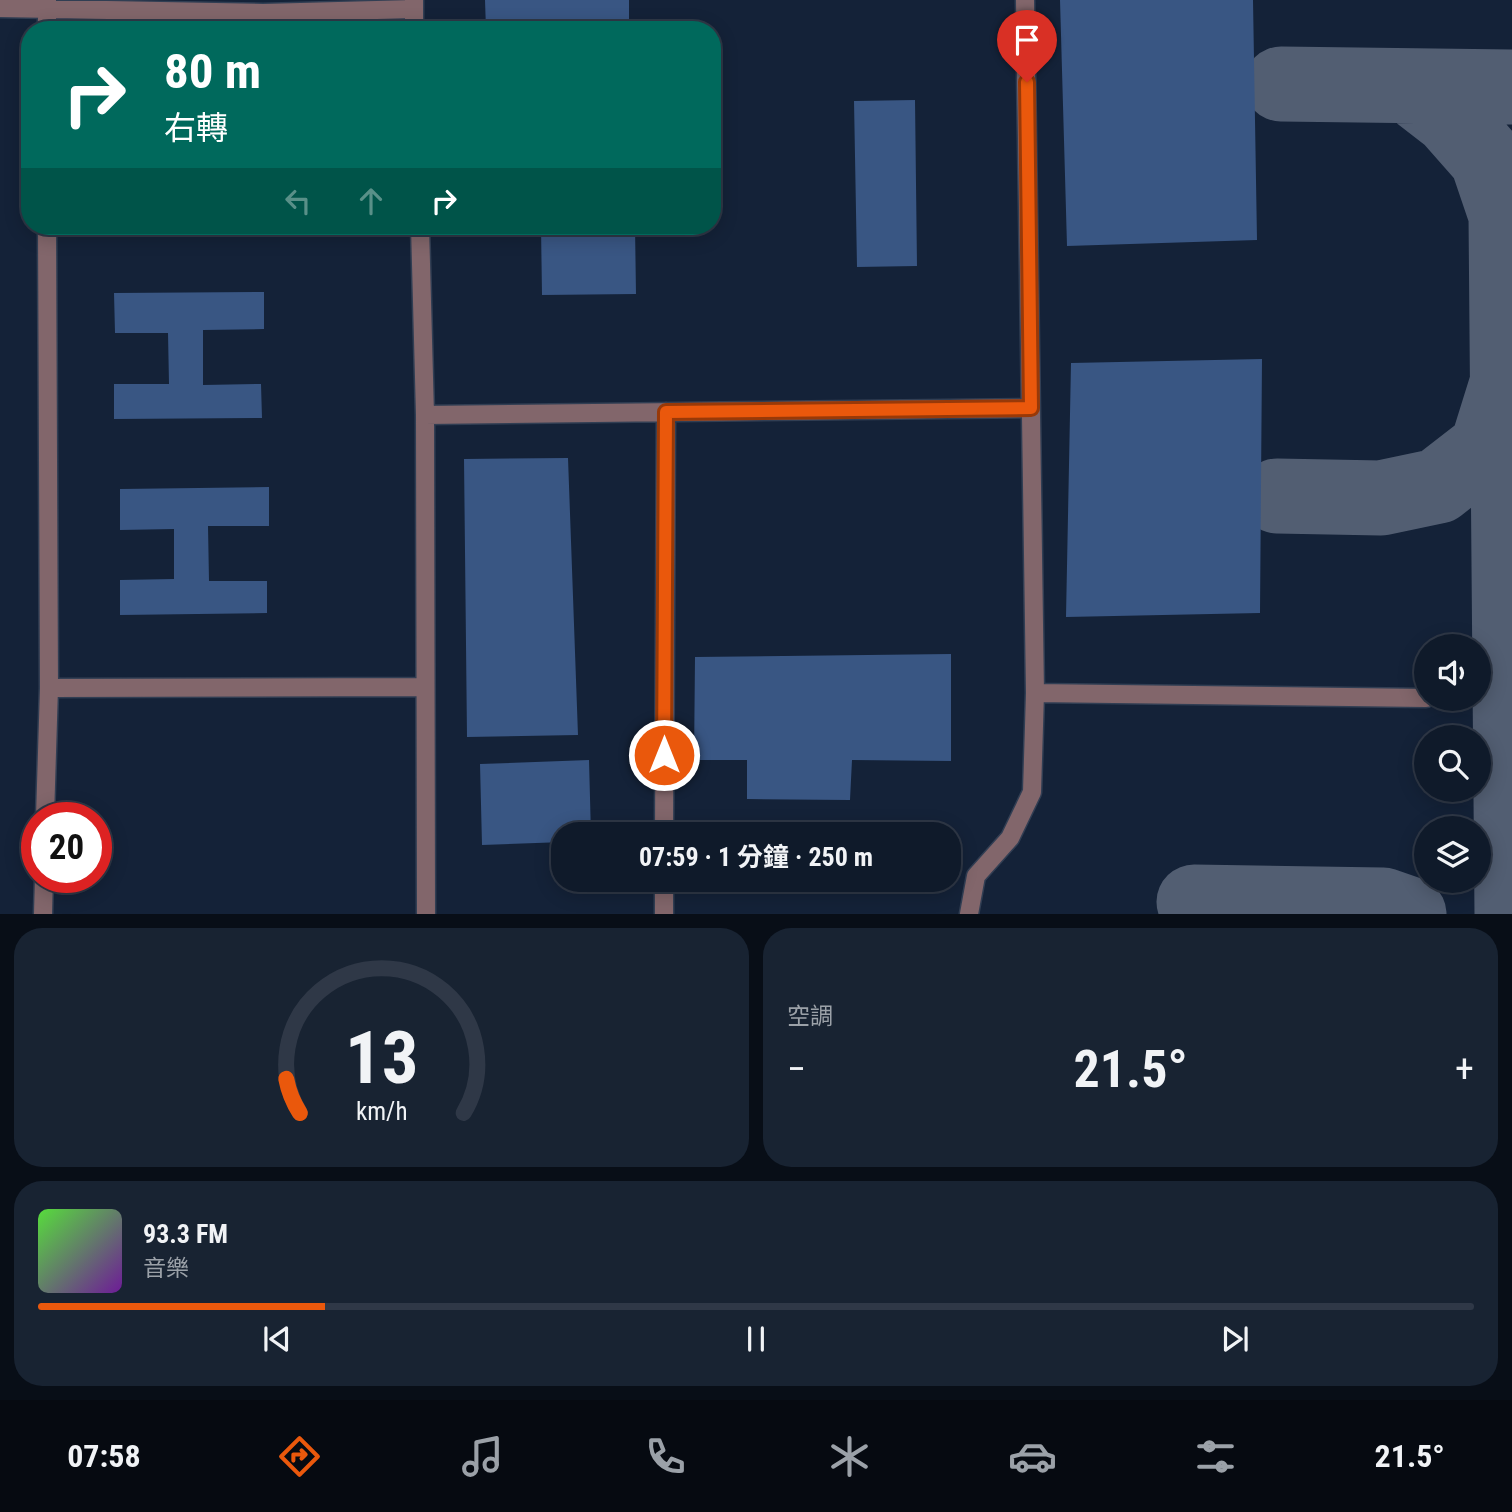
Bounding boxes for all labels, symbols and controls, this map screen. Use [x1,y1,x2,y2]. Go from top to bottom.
pin [997,10,1057,82]
icon: arrive [1008,21,1046,59]
text: 80 m [164,43,261,100]
icon: right [49,49,140,140]
text: 右轉 [164,109,228,147]
icon: left [279,182,317,220]
icon: ahead [352,182,390,220]
icon: right [425,182,463,220]
map controls [1414,634,1491,893]
button: sound [1414,634,1491,711]
position arrow [627,718,701,792]
button: search [1414,725,1491,802]
speed limit sign: 20 [21,802,112,893]
button: layers [1414,816,1491,893]
text: 07:59 · 1 分鐘 · 250 m [639,842,873,872]
text: 空調 [787,1003,833,1030]
text: 13 [345,1016,418,1102]
text: 21.5° [1073,1039,1188,1100]
text: − [787,1047,806,1091]
text: + [1455,1047,1474,1091]
text: km/h [356,1097,407,1126]
text: 93.3 FM [143,1219,228,1249]
text: 音樂 [143,1255,189,1282]
icon: previous [258,1320,296,1358]
icon: pause [737,1320,775,1358]
icon: next [1216,1320,1254,1358]
icon: directions [275,1432,324,1481]
icon: music [458,1432,507,1481]
icon: phone [641,1432,690,1481]
icon: climate [825,1432,874,1481]
icon: car [1008,1432,1057,1481]
icon: filters [1191,1432,1240,1481]
text: 07:58 [67,1437,141,1475]
text: 21.5° [1375,1437,1445,1475]

